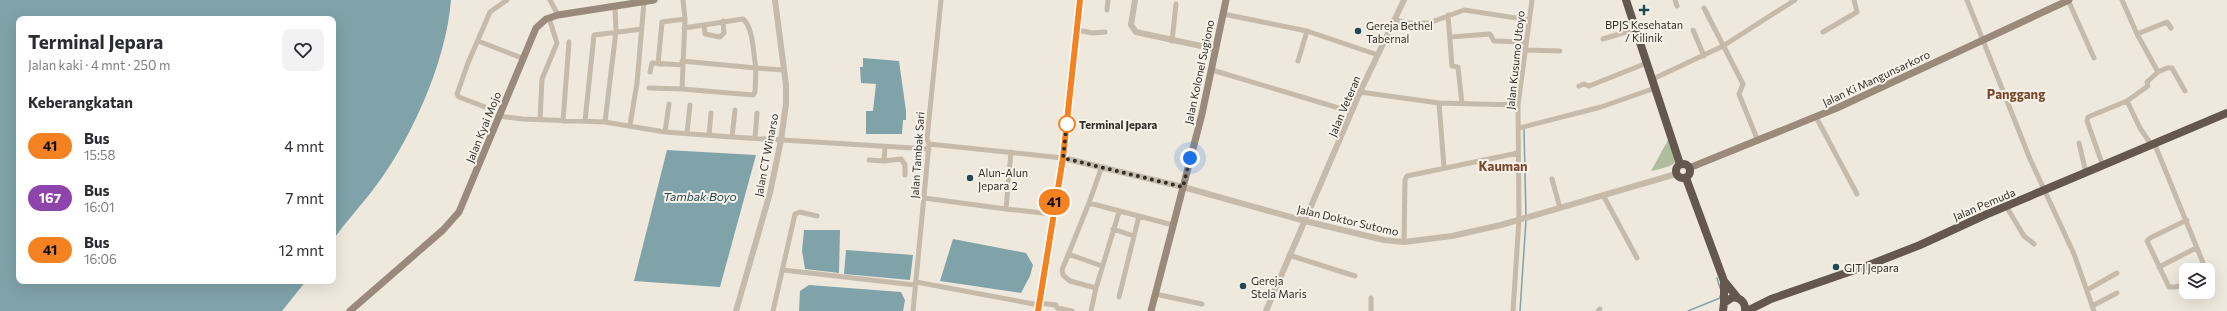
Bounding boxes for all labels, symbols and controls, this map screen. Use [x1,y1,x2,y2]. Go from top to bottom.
marker: BPJS Kesehatan / Kilinik [1638,4,1650,16]
street label: Jalan Kusumo Utoyo [1503,9,1528,110]
street label: Jalan Kolonel Sugiono [1182,18,1218,126]
place label: BPJS Kesehatan / Kilinik [1605,18,1683,44]
place label: Gereja Bethel Tabernal [1366,19,1433,45]
marker: Gereja Bethel Tabernal [1353,26,1363,36]
button: heart [282,29,324,71]
text: Terminal Jepara [28,30,163,53]
street label: Jalan Ki Mangunsarkoro [1820,47,1933,110]
text: Jalan kaki · 4 mnt · 250 m [28,57,170,73]
street label: Jalan Veteran [1325,74,1364,139]
district label: Panggang [1987,86,2045,102]
street label: Jalan Kyai Mojo [463,89,504,165]
text: Keberangkatan [28,93,133,111]
street label: Jalan Tambak Sari [907,111,928,199]
street label: Jalan CT Winarso [752,112,782,198]
marker: Terminal Jepara [1058,115,1076,133]
place label: Terminal Jepara [1079,118,1158,132]
text: Bus [84,129,109,147]
text: 41 [43,137,57,154]
text: 4 mnt [284,137,324,155]
text: 15:58 [84,147,115,163]
your location [1180,148,1200,168]
district label: Kauman [1478,158,1528,174]
place label: Alun-Alun Jepara 2 [978,166,1028,193]
marker: Alun-Alun Jepara 2 [965,173,975,183]
text: Bus [84,181,109,199]
street label: Jalan Pemuda [1951,185,2017,224]
text: 167 [39,189,61,206]
text: 7 mnt [285,189,324,207]
water label: Tambak Boyo [663,189,737,203]
line badge: 41 [1036,189,1072,215]
text: 41 [1047,193,1061,210]
text: 16:01 [84,199,115,215]
street label: Jalan Doktor Sutomo [1296,202,1400,239]
text: Bus [84,233,109,251]
text: 41 [43,241,57,258]
text: 12 mnt [279,241,324,259]
text: 16:06 [84,251,117,267]
place label: GITJ Jepara [1844,261,1899,275]
marker: GITJ Jepara [1831,262,1841,272]
map controls [2179,263,2215,299]
button: layers [2179,263,2215,299]
place label: Gereja Stela Maris [1251,274,1307,300]
marker: Gereja Stela Maris [1238,281,1248,291]

